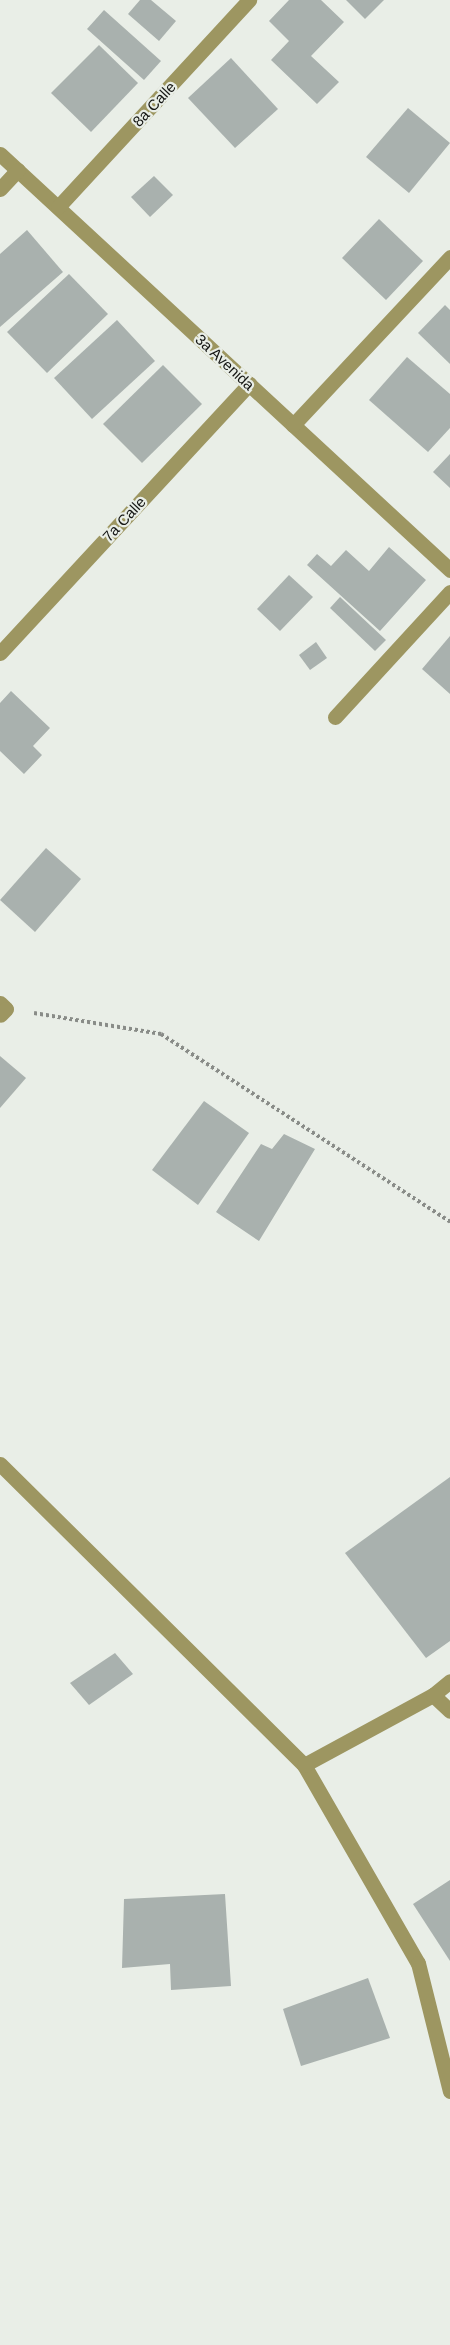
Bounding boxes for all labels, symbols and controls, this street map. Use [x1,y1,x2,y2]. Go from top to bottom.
street label: 8a Calle [129,78,179,130]
street label: 3a Avenida [192,330,258,394]
street label: 7a Calle [99,493,149,545]

